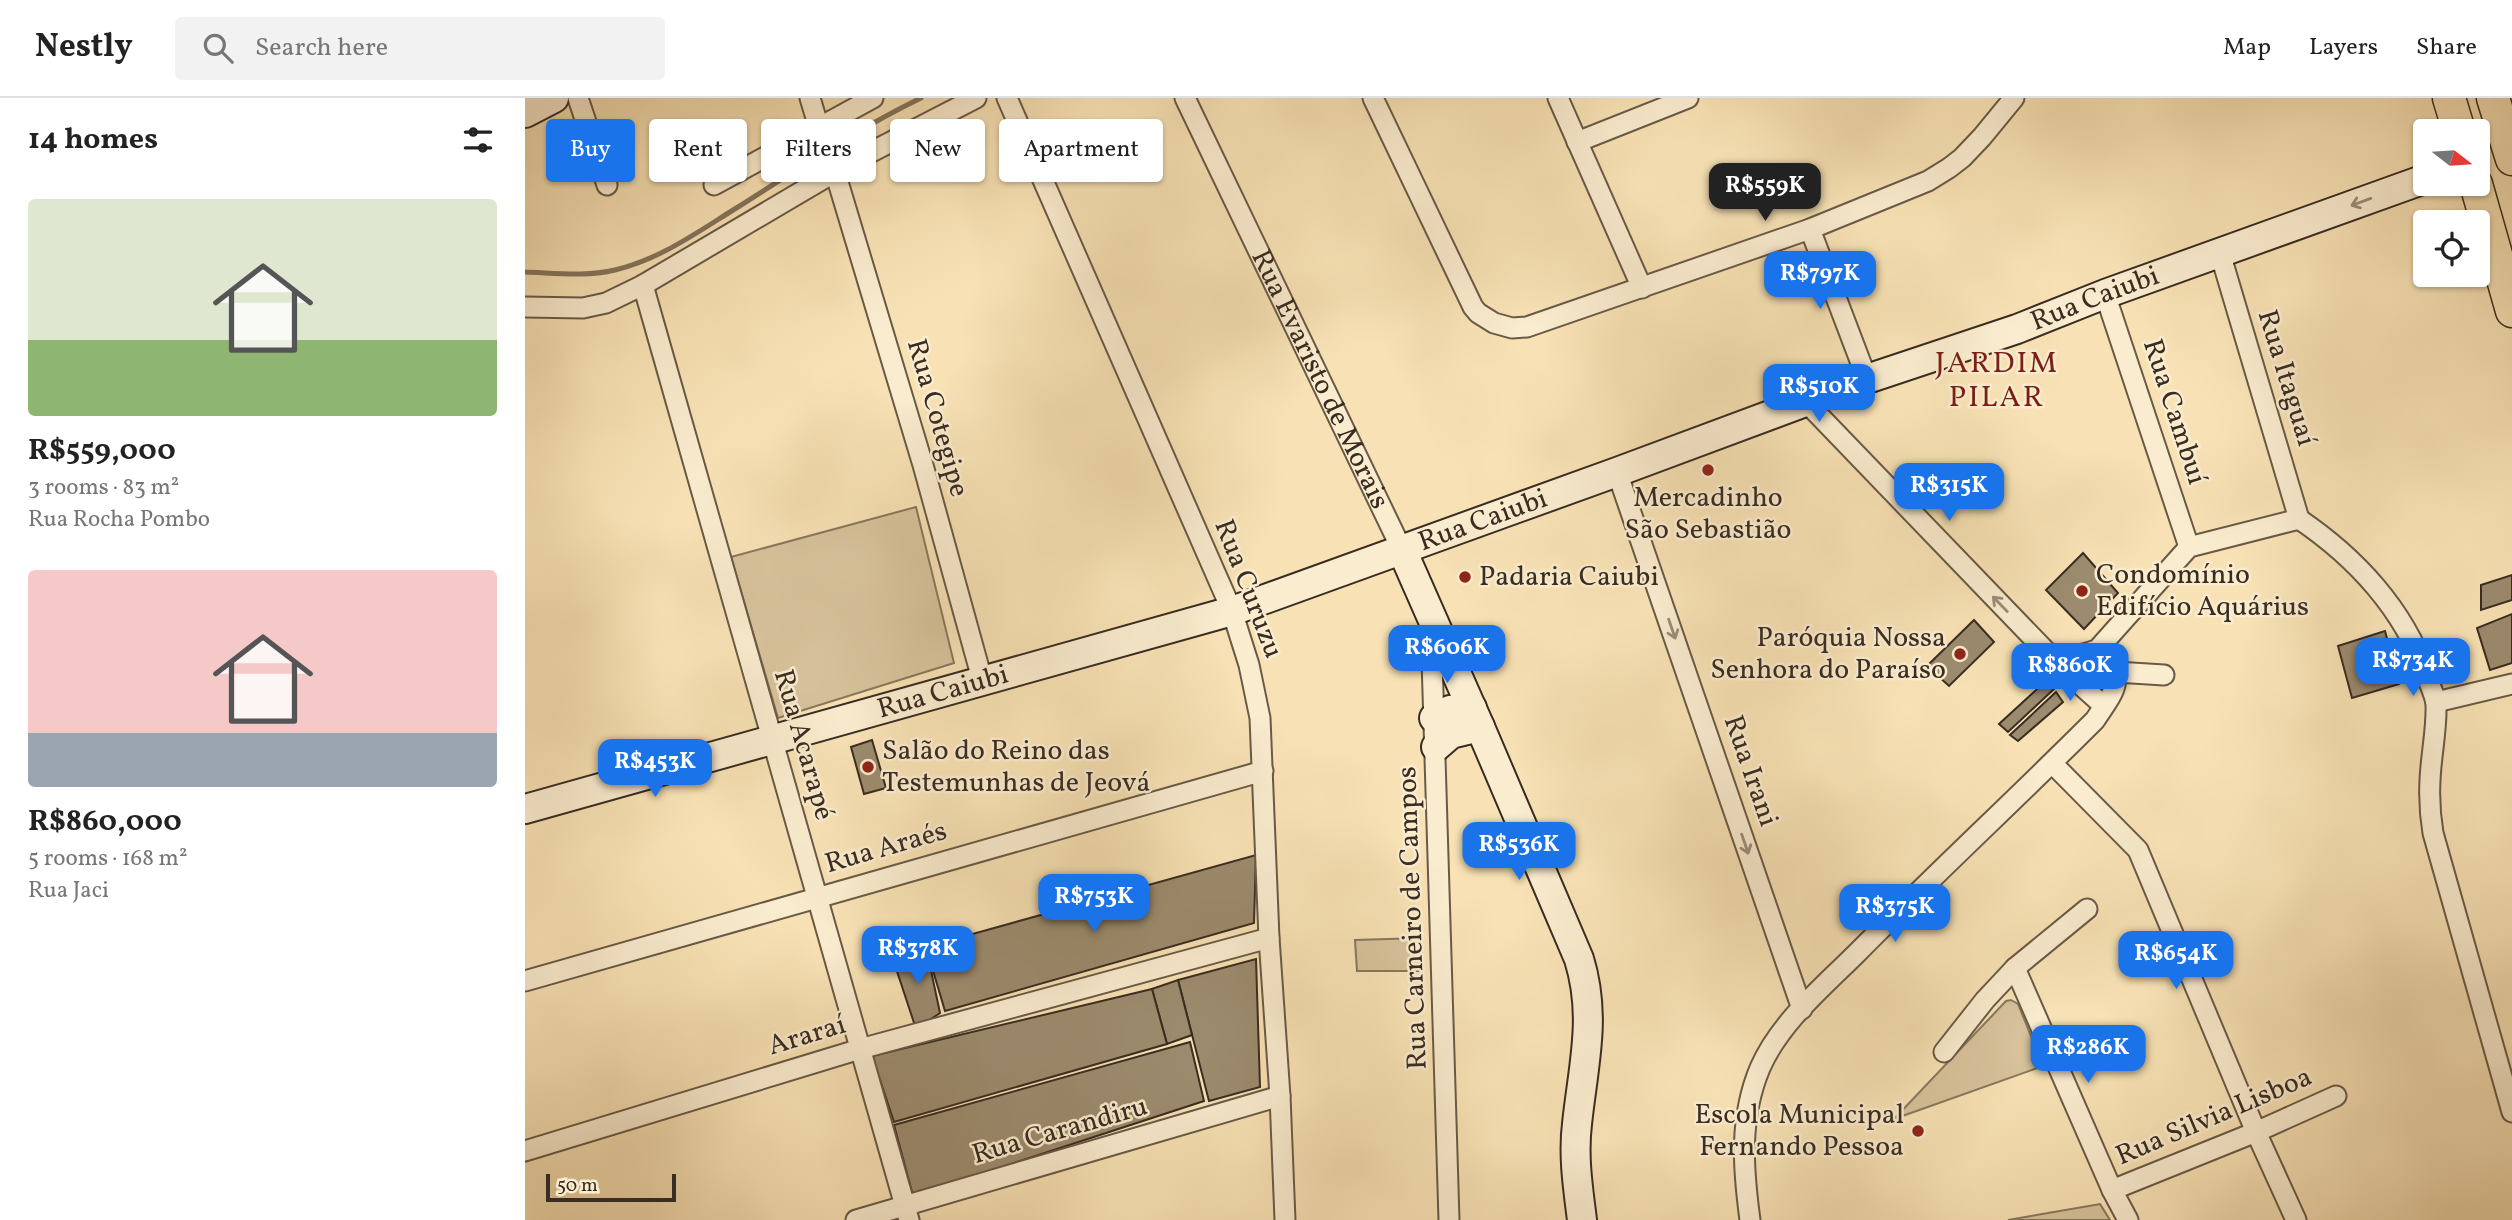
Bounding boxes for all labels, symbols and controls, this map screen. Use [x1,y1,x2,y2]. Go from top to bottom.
search box [175,17,665,80]
text: Nestly [35,25,133,71]
icon: search [199,29,237,67]
text: Search here [255,30,388,66]
text: Map [2223,31,2271,65]
text: Layers [2309,31,2378,65]
text: Share [2416,31,2477,65]
text: 14 homes [28,119,158,161]
chip: Buy [546,119,635,182]
chip: Rent [649,119,747,182]
chip: Filters [761,119,876,182]
chip: New [890,119,985,182]
chip: Apartment [999,119,1163,182]
north arrow [2413,119,2490,196]
map controls [2413,119,2490,287]
icon: filters [459,121,497,159]
pin: R$559K [1708,164,1822,223]
text: R$559K [1725,170,1805,202]
one-way arrow [2351,197,2373,209]
button: locate [2413,210,2490,287]
street label: Rua Evaristo de Morais [1241,243,1399,516]
icon: home [200,245,326,371]
pin: R$797K [1763,252,1877,311]
street label: Rua Caiubi [2025,257,2165,341]
text: R$797K [1780,258,1860,290]
street label: Rua Itaguaí [2247,305,2325,451]
street label: Rua Cambuí [2132,334,2216,490]
street label: Rua Cotegipe [896,335,978,501]
district label: JARDIM PILAR [1935,343,2059,419]
pin: R$510K [1762,364,1876,424]
text: R$510K [1779,371,1859,403]
text: R$559,000 [28,430,176,472]
marker: Mercadinho São Sebastião [1700,462,1716,478]
pin: R$315K [1892,464,2006,523]
text: R$315K [1910,470,1988,502]
text: 3 rooms · 83 m² [28,472,179,504]
street label: Rua Caiubi [1413,479,1553,562]
place label: Mercadinho São Sebastião [1625,479,1791,550]
text: Rua Rocha Pombo [28,504,210,536]
street label: Rua Curuzu [1204,514,1292,664]
place label: Condomínio Edifício Aquárius [2096,556,2309,627]
place label: Padaria Caiubi [1479,558,1659,597]
marker: Padaria Caiubi [1457,569,1473,585]
marker: Condomínio Edifício Aquárius [2074,583,2090,599]
one-way arrow [1991,595,2008,612]
icon: home [200,616,326,742]
one-way arrow [1667,618,1679,640]
place label: Paróquia Nossa Senhora do Paraíso [1710,619,1946,690]
pin: R$606K [1390,626,1504,685]
text: R$606K [1404,632,1490,664]
pin: R$734K [2356,638,2470,698]
pin: R$860K [2013,644,2127,703]
text: R$734K [2372,645,2454,677]
marker: Paróquia Nossa Senhora do Paraíso [1952,646,1968,662]
text: R$860K [2028,650,2112,682]
street label: Rua Caiubi [873,655,1013,729]
street label: Rua Acarapé [763,665,843,825]
street label: Rua Irani [1713,710,1787,832]
place label: Salão do Reino das Testemunhas de Jeová [882,732,1151,803]
pin: R$453K [598,740,712,799]
text: R$453K [614,746,696,778]
marker: Salão do Reino das Testemunhas de Jeová [860,759,876,775]
street label: Rua Carneiro de Campos [1388,766,1438,1070]
text: R$860,000 [28,801,182,843]
street label: Rua Araés [820,812,952,884]
pin: R$536K [1462,822,1576,882]
text: R$536K [1478,829,1560,861]
one-way arrow [1740,833,1753,855]
text: 5 rooms · 168 m² [28,843,187,875]
pin: R$753K [1037,874,1151,934]
text: Rua Jaci [28,875,109,907]
text: R$753K [1054,881,1134,913]
pin: R$375K [1838,884,1952,944]
text: R$375K [1855,891,1935,923]
pin: R$378K [861,926,975,986]
pin: R$654K [2119,932,2233,991]
text: R$378K [878,933,958,965]
text: R$654K [2134,938,2218,970]
street label: Araraí [763,1006,851,1066]
pin: R$286K [2031,1026,2145,1085]
text: R$286K [2047,1032,2129,1064]
street label: Rua Silvia Lisboa [2110,1058,2318,1176]
street label: Rua Carandiru [968,1087,1152,1175]
place label: Escola Municipal Fernando Pessoa [1694,1096,1904,1167]
marker: Escola Municipal Fernando Pessoa [1910,1123,1926,1139]
scale bar [546,1171,675,1203]
text: 50 m [557,1173,598,1199]

